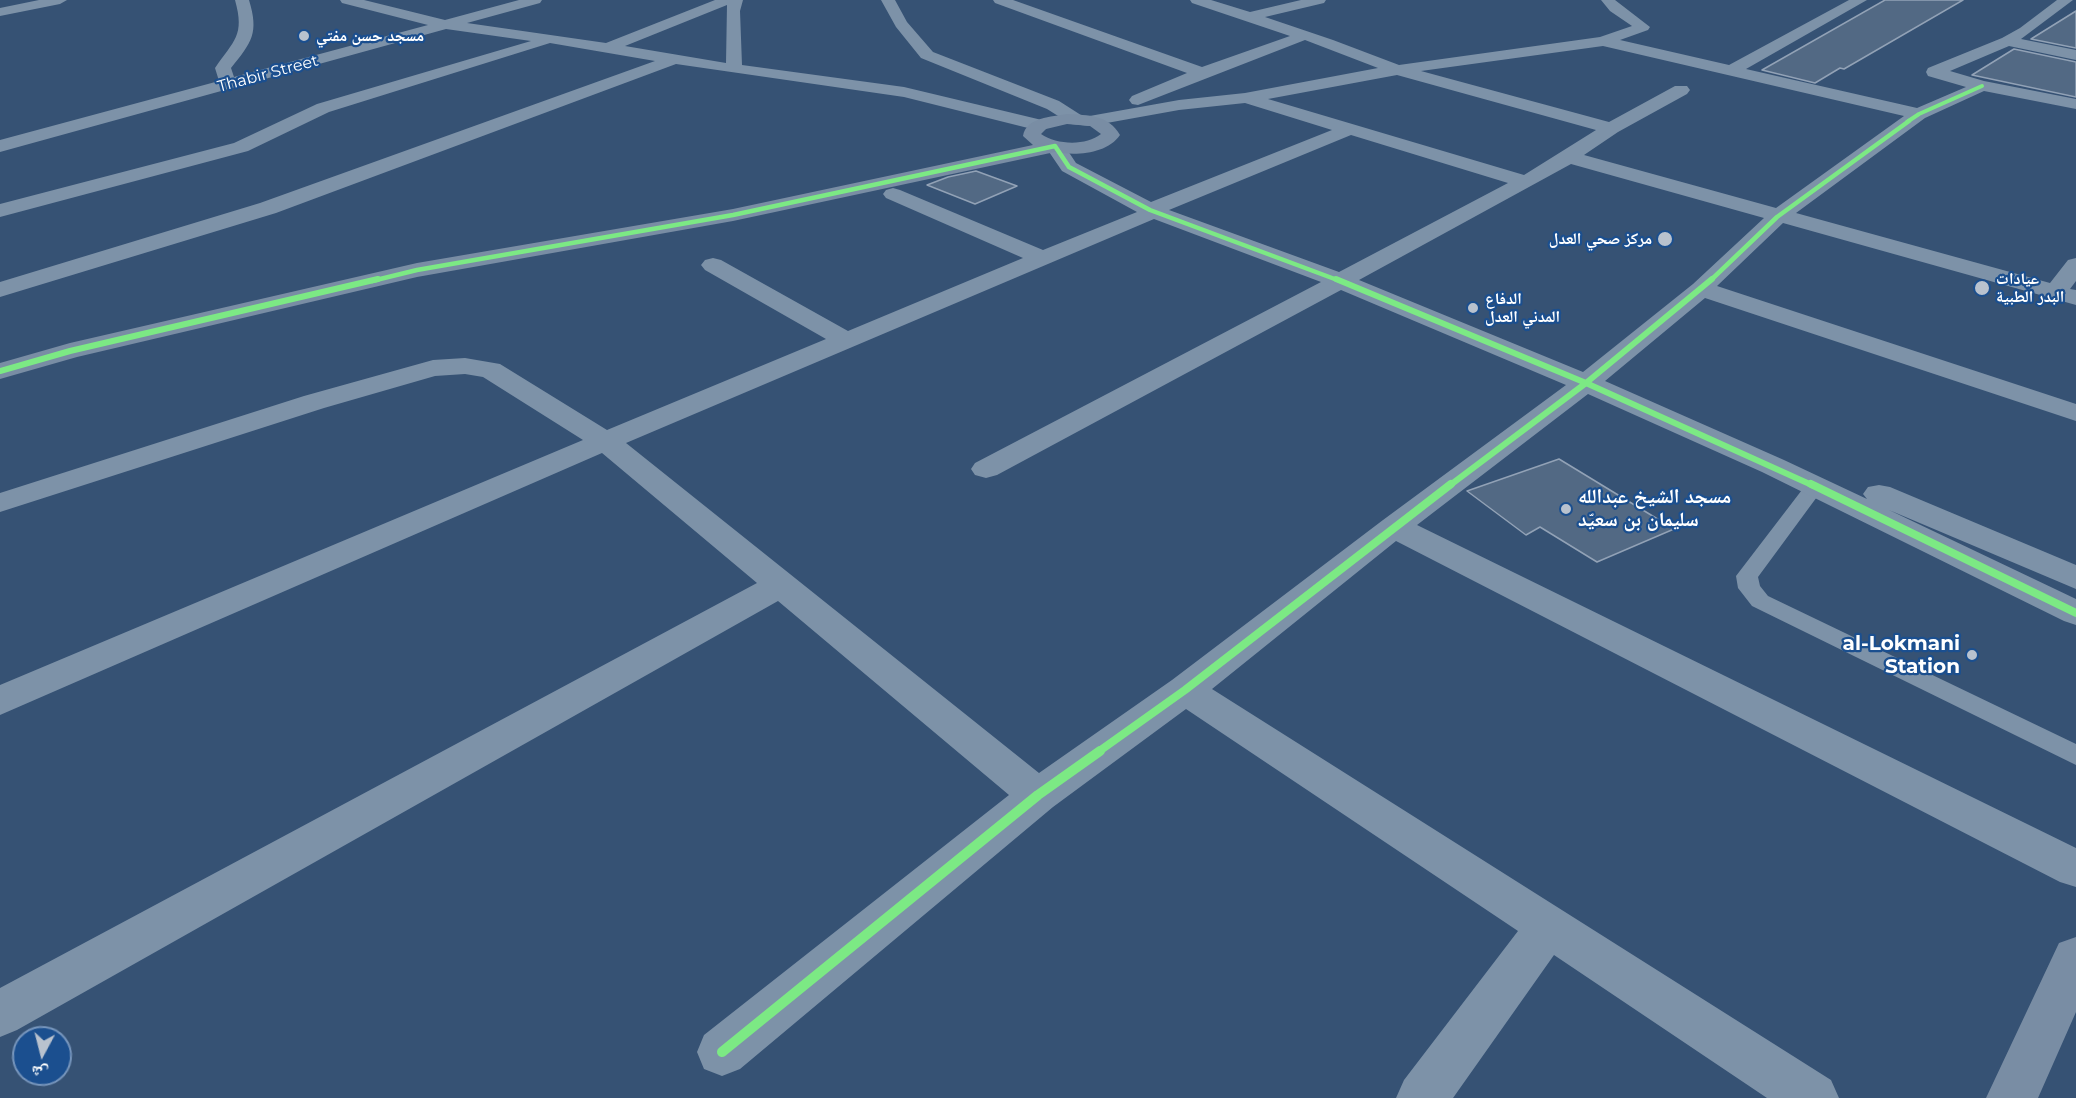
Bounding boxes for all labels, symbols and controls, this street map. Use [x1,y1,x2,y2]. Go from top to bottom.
place label: مسجد حسن مفتي [316,26,424,46]
marker: مسجد حسن مفتي [297,29,311,43]
street label: Thabir Street [215,51,321,97]
place label: مركز صحي العدل [1549,229,1652,249]
marker: مركز صحي العدل [1656,230,1674,248]
place label: عيادات البدر الطبية [1996,269,2064,307]
marker: عيادات البدر الطبية [1973,279,1991,297]
place label: الدفاع المدني العدل [1485,289,1560,327]
marker: الدفاع المدني العدل [1466,301,1480,315]
place label: مسجد الشيخ عبدالله سليمان بن سعيّد [1578,485,1731,532]
marker: مسجد الشيخ عبدالله سليمان بن سعيّد [1559,502,1573,516]
place label: al-Lokmani Station [1843,632,1960,679]
marker: al-Lokmani Station [1965,648,1979,662]
north arrow [12,1026,72,1086]
text: ش [30,1062,50,1083]

